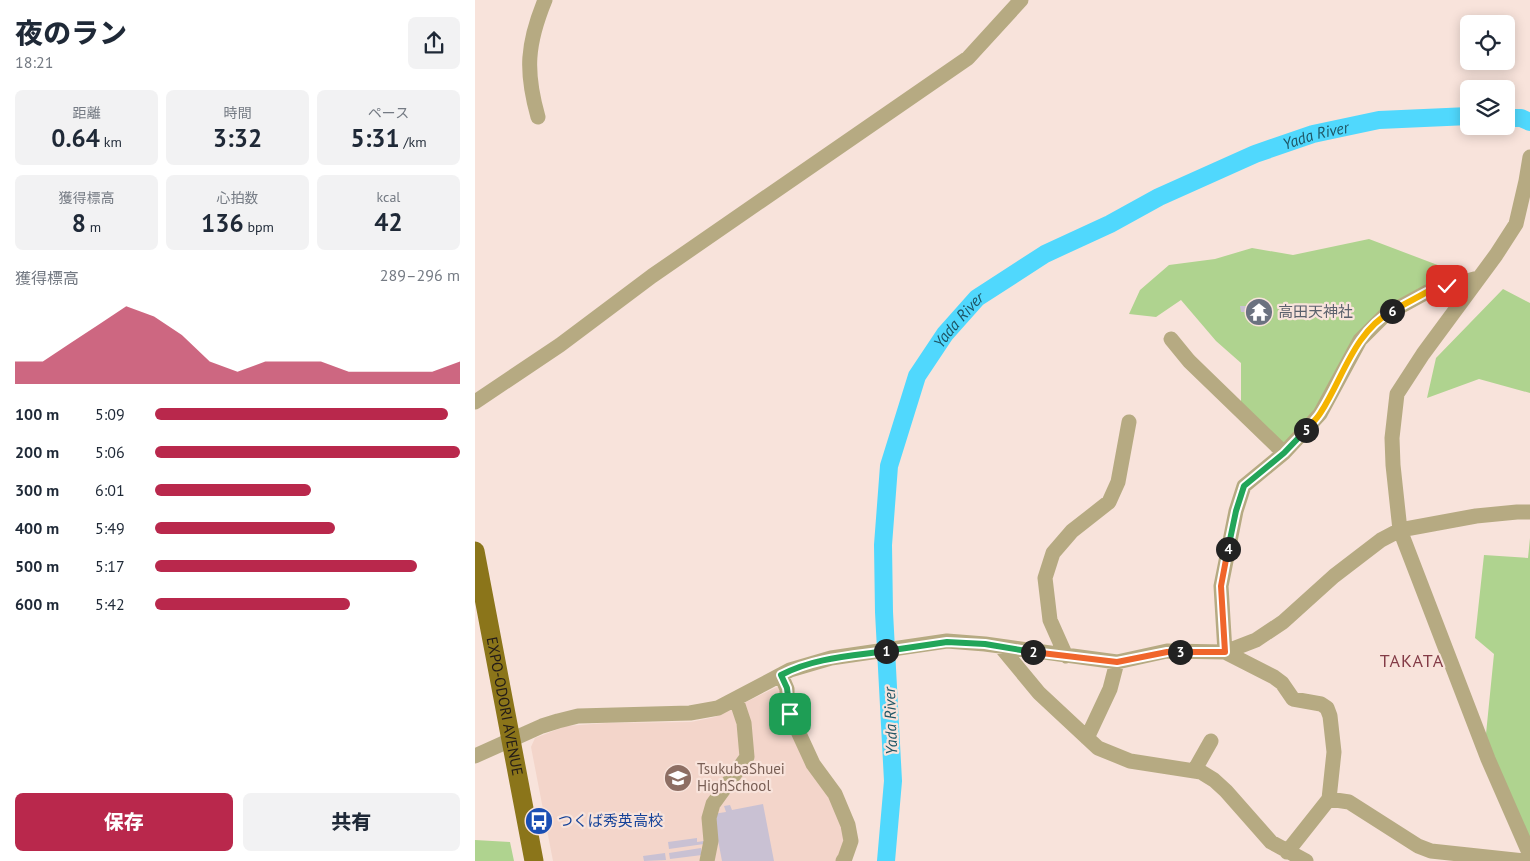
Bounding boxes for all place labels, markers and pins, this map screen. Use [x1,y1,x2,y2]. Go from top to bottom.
pin [1426,265,1468,307]
temple icon: 高田天神社 [1244,297,1274,327]
pin: 6 [1379,298,1405,324]
place label: 高田天神社 [1278,302,1353,321]
pin: 5 [1293,418,1319,442]
pin: 4 [1215,536,1241,562]
pin: 1 [873,638,899,664]
pin: 2 [1021,640,1045,664]
pin: 3 [1167,640,1193,664]
pin [769,693,811,735]
place label: TsukubaShuei HighSchool [697,759,785,795]
school or university icon: TsukubaShuei HighSchool [663,763,693,793]
bus stop icon: つくば秀英高校 [524,806,554,836]
place label: つくば秀英高校 [558,811,663,830]

